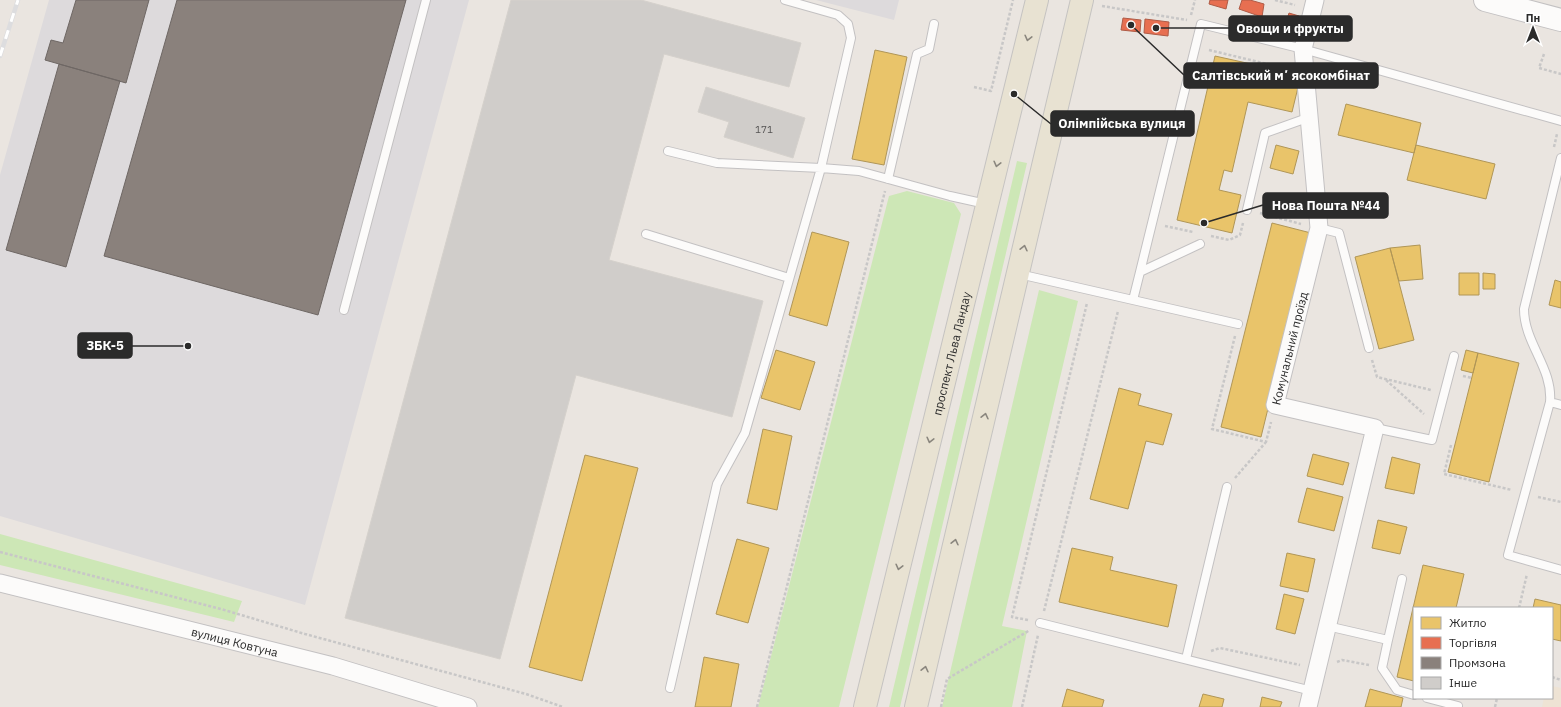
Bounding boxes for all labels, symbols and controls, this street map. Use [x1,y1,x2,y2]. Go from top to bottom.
north arrow [1513,8,1553,48]
text: Пн [1526,11,1540,25]
callout: Овощи и фрукты [1229,16,1352,41]
text: Овощи и фрукты [1236,20,1344,37]
one-way arrow [1024,35,1032,41]
callout: Салтівський мʼясокомбінат [1184,63,1378,88]
text: Салтівський мʼясокомбінат [1192,67,1371,84]
callout: Олімпійська вулиця [1051,111,1194,136]
text: Олімпійська вулиця [1058,115,1186,132]
house number: 171 [755,123,773,136]
one-way arrow [993,161,1001,167]
callout: Нова Пошта №44 [1263,193,1388,218]
text: Нова Пошта №44 [1272,197,1380,214]
one-way arrow [1020,245,1028,252]
street label: проспект Льва Ландау [929,290,973,417]
street label: Комунальний проїзд [1268,290,1310,406]
callout: ЗБК-5 [78,333,132,358]
text: ЗБК-5 [86,337,124,354]
one-way arrow [980,413,988,419]
one-way arrow [926,437,934,443]
one-way arrow [951,539,959,546]
one-way arrow [896,563,904,570]
legend [1413,607,1553,699]
text: Житло [1449,615,1487,630]
street label: вулиця Ковтуна [190,623,280,660]
text: Торгівля [1449,635,1497,650]
text: Промзона [1449,655,1506,670]
one-way arrow [921,666,929,672]
text: Інше [1449,675,1477,690]

